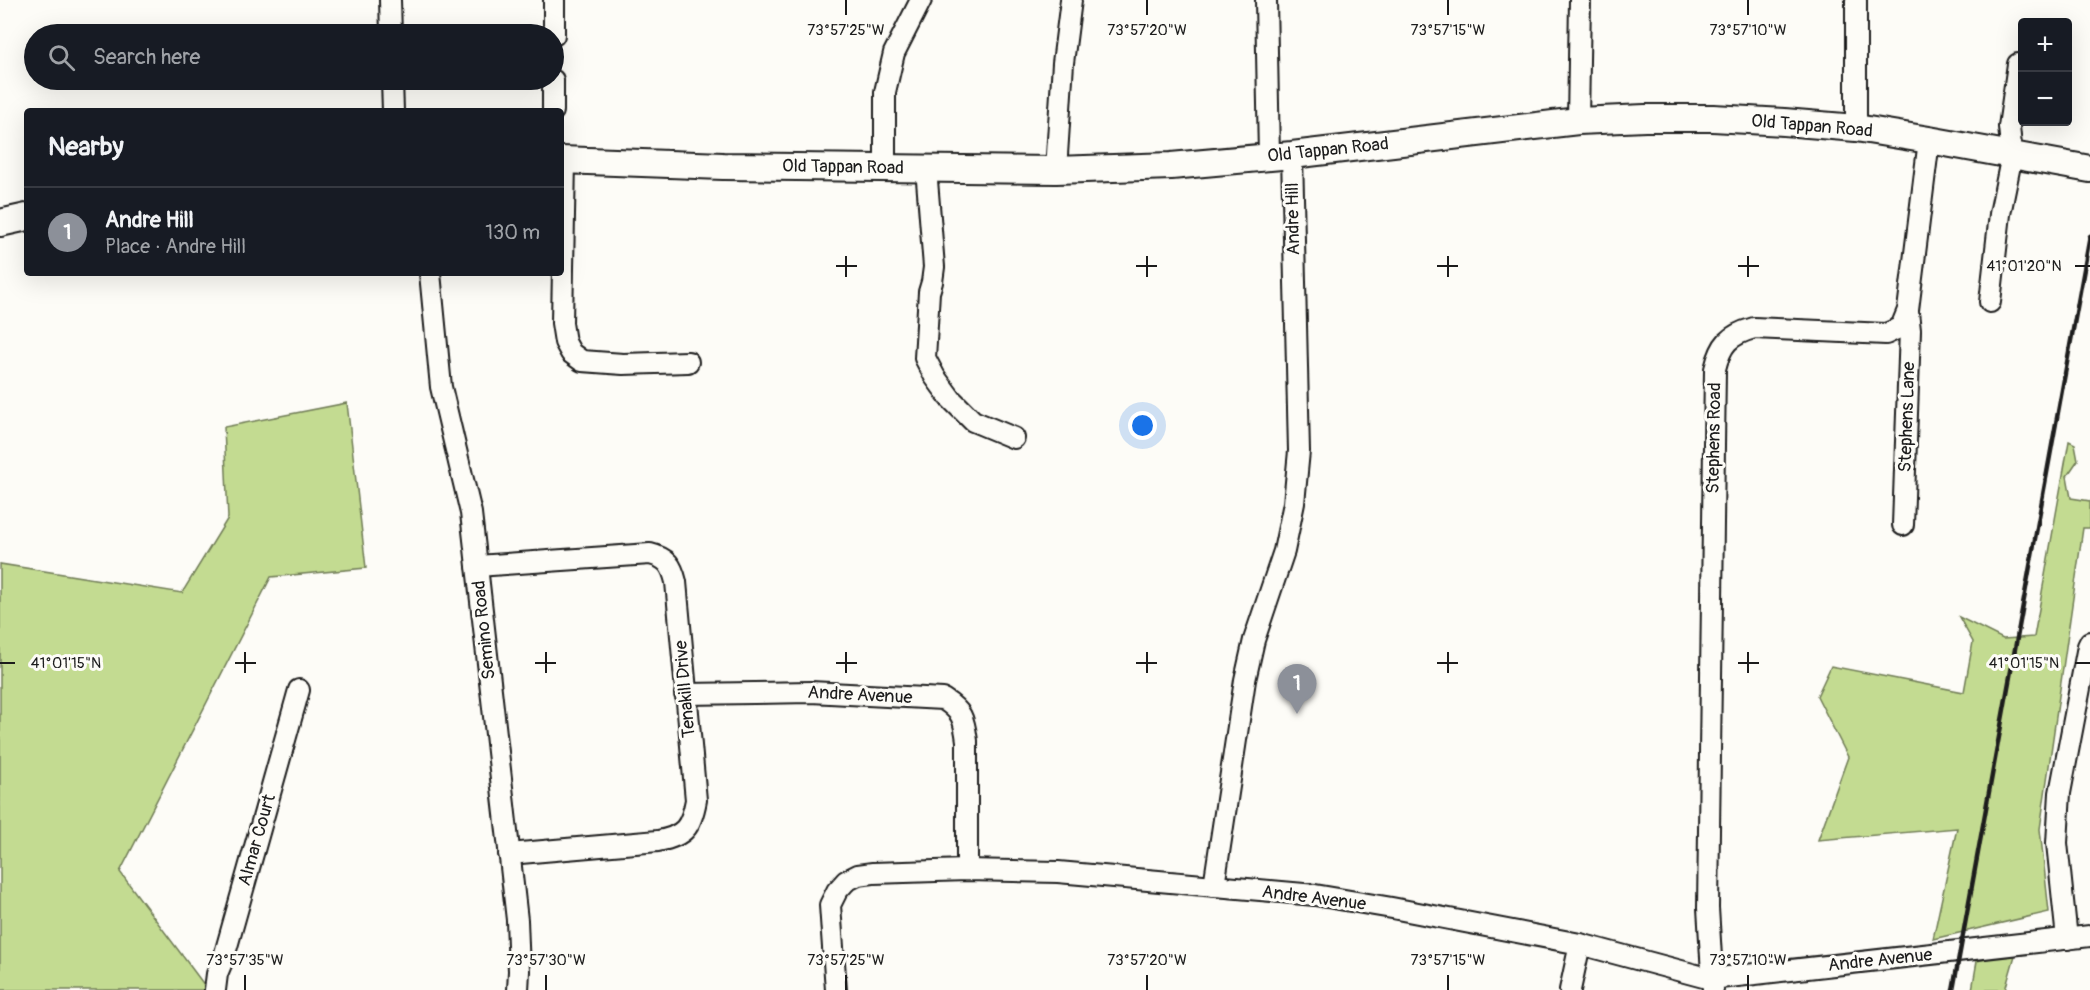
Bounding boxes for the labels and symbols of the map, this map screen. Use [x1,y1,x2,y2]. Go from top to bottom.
text: 73°57'25"W [807,21,885,40]
text: 73°57'20"W [1107,21,1187,40]
text: 73°57'15"W [1411,21,1486,40]
text: 73°57'10"W [1710,21,1787,40]
street label: Old Tappan Road [1750,109,1874,143]
street label: Old Tappan Road [1266,132,1390,168]
street label: Old Tappan Road [782,154,904,180]
street label: Andre Hill [1281,182,1305,256]
text: 41°01'20"N [1986,257,2062,276]
street label: Stephens Lane [1894,361,1920,473]
street label: Stephens Road [1702,382,1726,494]
your location [1128,411,1157,440]
street label: Semino Road [467,579,501,681]
street label: Tenakill Drive [669,639,701,739]
text: 41°01'15"N [31,654,101,673]
text: 41°01'15"N [1989,654,2059,673]
pin: 1 [1278,664,1316,714]
street label: Andre Avenue [807,681,913,709]
street label: Almar Court [233,791,281,888]
street label: Andre Avenue [1261,880,1368,916]
street label: Andre Avenue [1827,943,1933,977]
text: 73°57'35"W [206,951,284,970]
text: 73°57'30"W [506,951,586,970]
text: 73°57'25"W [807,951,885,970]
text: 73°57'20"W [1107,951,1187,970]
text: 73°57'15"W [1411,951,1486,970]
text: 73°57'10"W [1710,951,1787,970]

